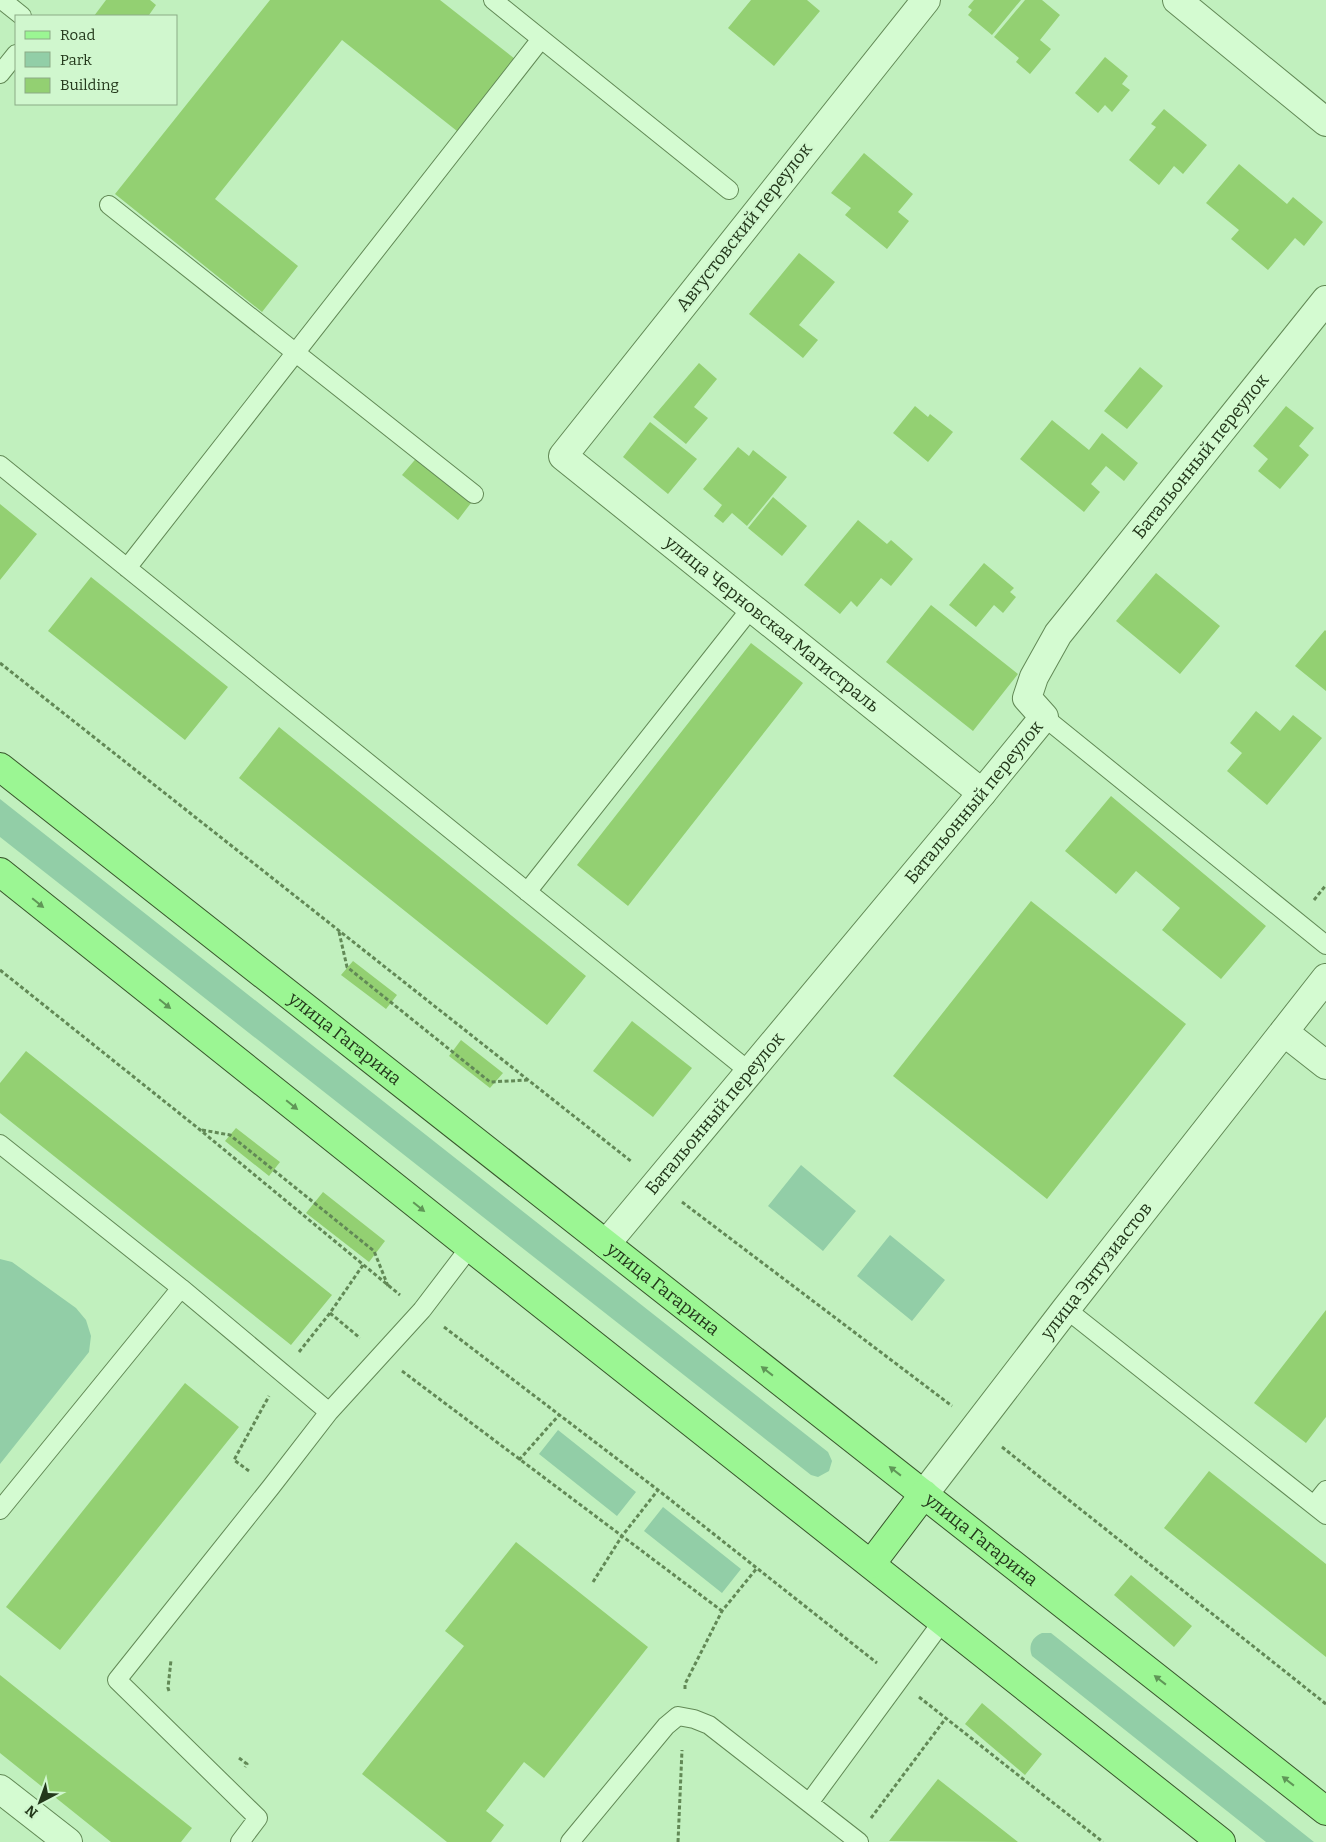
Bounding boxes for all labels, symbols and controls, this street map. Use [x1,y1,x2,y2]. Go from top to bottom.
legend [15,15,178,105]
text: Road [60,26,95,44]
text: Park [60,51,92,69]
text: Building [60,76,119,94]
street label: Августовский переулок [671,138,817,316]
street label: Батальонный переулок [1128,369,1274,543]
street label: улица Черновская Магистраль [659,531,884,717]
street label: Батальонный переулок [900,716,1048,888]
one-way arrow [31,897,44,908]
street label: улица Гагарина [283,987,406,1090]
one-way arrow [158,999,172,1009]
street label: Батальонный переулок [641,1027,789,1199]
one-way arrow [285,1100,298,1111]
street label: улица Энтузиастов [1035,1198,1157,1344]
one-way arrow [412,1201,425,1212]
street label: улица Гагарина [601,1237,724,1340]
one-way arrow [761,1365,774,1376]
one-way arrow [889,1466,902,1477]
street label: улица Гагарина [920,1488,1042,1591]
one-way arrow [1153,1675,1167,1685]
one-way arrow [1282,1775,1295,1786]
north arrow [15,1777,65,1827]
text: N [22,1801,41,1821]

